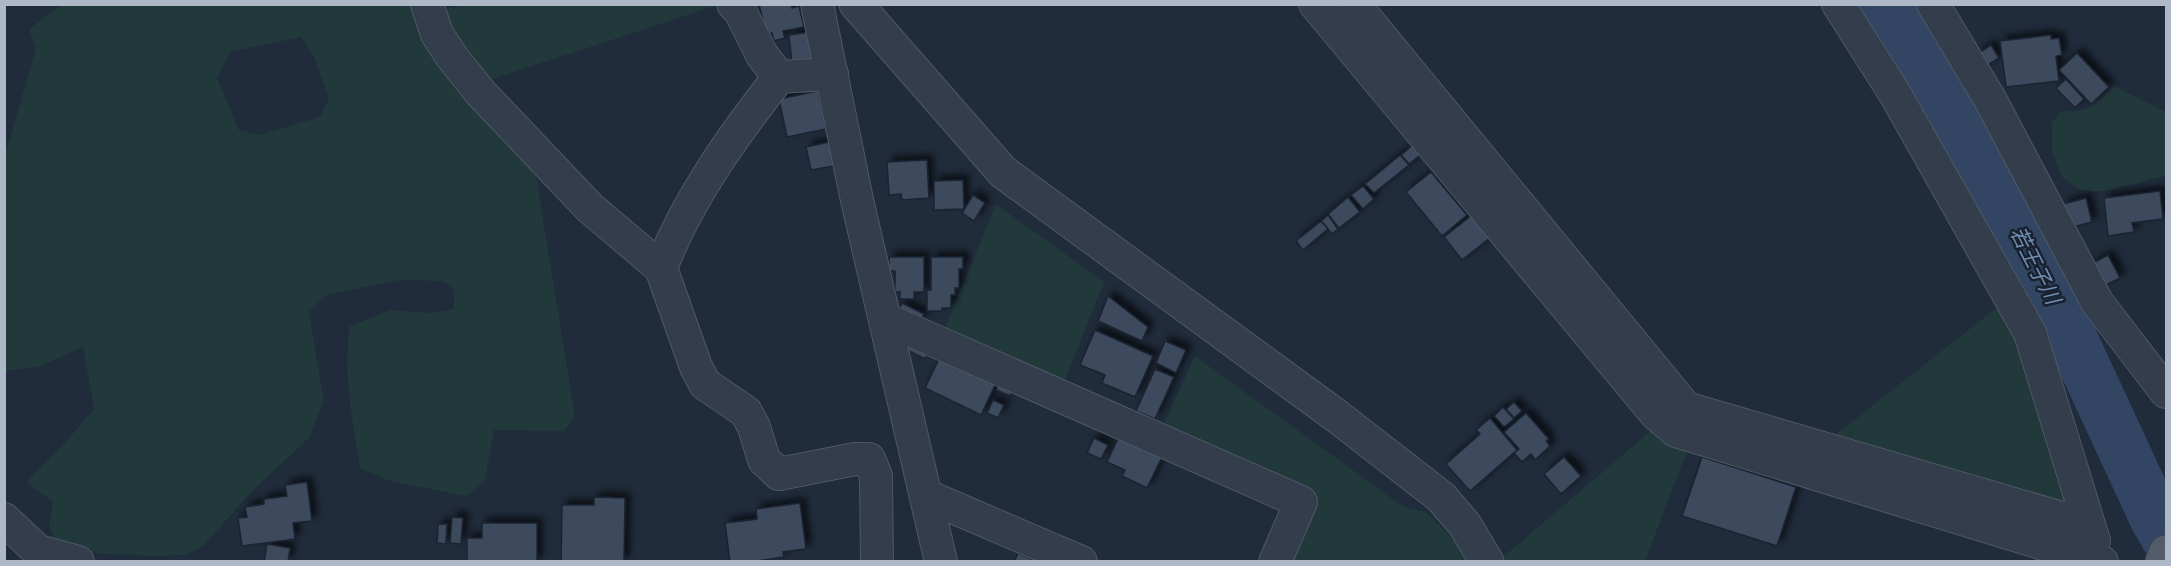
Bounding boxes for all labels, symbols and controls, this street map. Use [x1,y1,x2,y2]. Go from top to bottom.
water label: 若王子川 [2005,222,2068,310]

